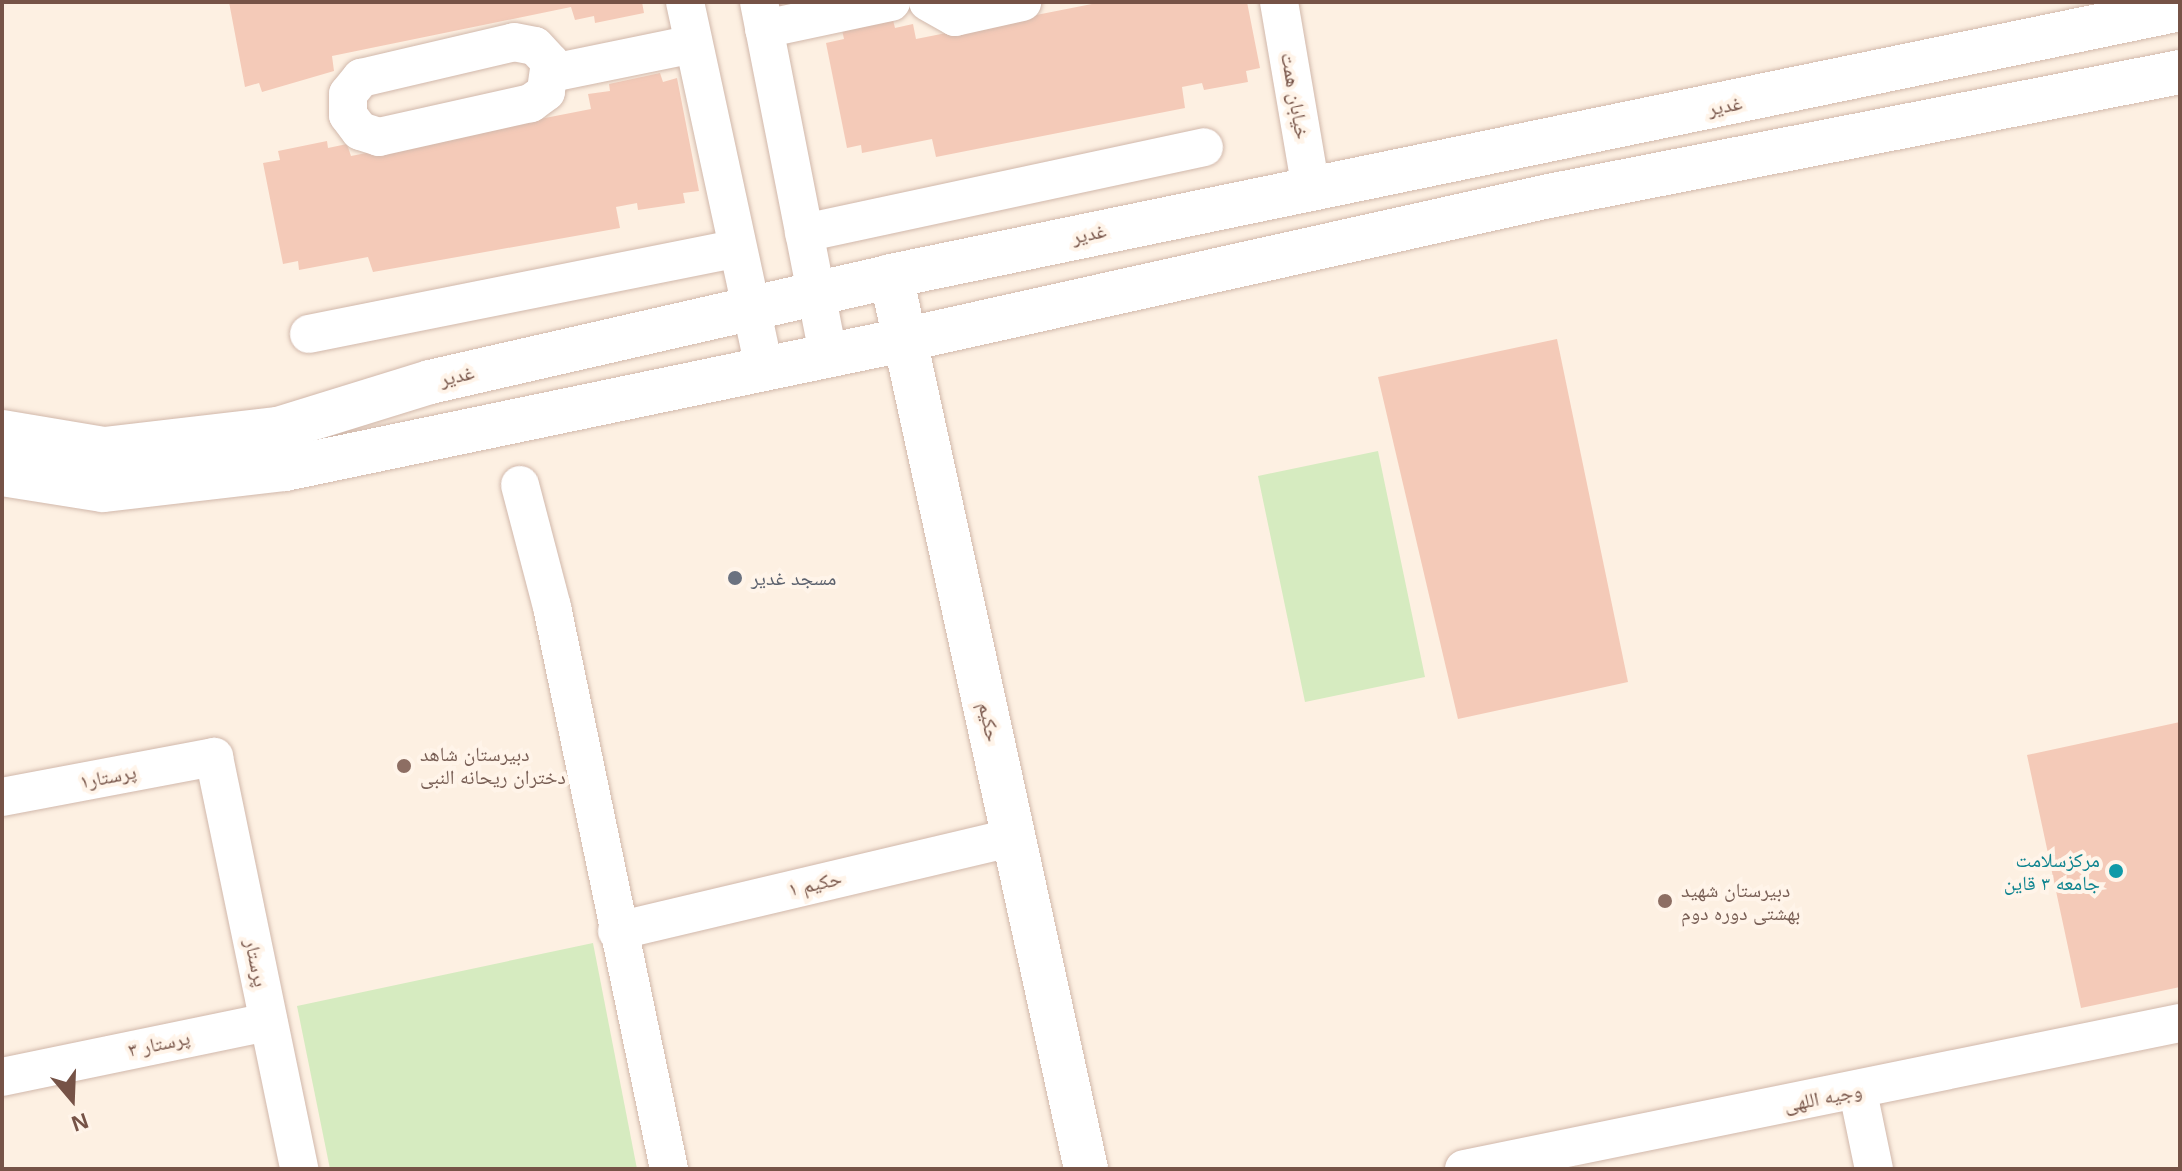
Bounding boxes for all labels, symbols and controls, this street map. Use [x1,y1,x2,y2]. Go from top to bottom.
street label: خیابان همت [1276,51,1314,141]
street label: غدیر [1706,91,1744,121]
street label: غدیر [1070,219,1108,249]
street label: غدیر [437,360,477,392]
place label: مسجد غدیر [751,566,836,590]
marker: مسجد غدیر [726,569,744,587]
street label: حکیم [973,700,1005,744]
place label: دبیرستان شاهد دختران ریحانه النبی [420,742,566,789]
marker: دبیرستان شاهد دختران ریحانه النبی [395,757,413,775]
street label: پرستار۱ [78,760,138,794]
place label: مرکزسلامت جامعه ۳ قاین [2004,848,2100,895]
marker: مرکزسلامت جامعه ۳ قاین [2107,862,2125,880]
street label: حکیم ۱ [786,866,844,902]
place label: دبیرستان شهید بهشتی دوره دوم [1681,878,1800,925]
marker: دبیرستان شهید بهشتی دوره دوم [1656,892,1674,910]
street label: پرستار [239,937,273,989]
street label: پرستار ۳ [126,1026,192,1062]
north arrow [32,1059,112,1139]
street label: وجیه اللهی [1782,1079,1864,1117]
text: N [68,1108,92,1137]

